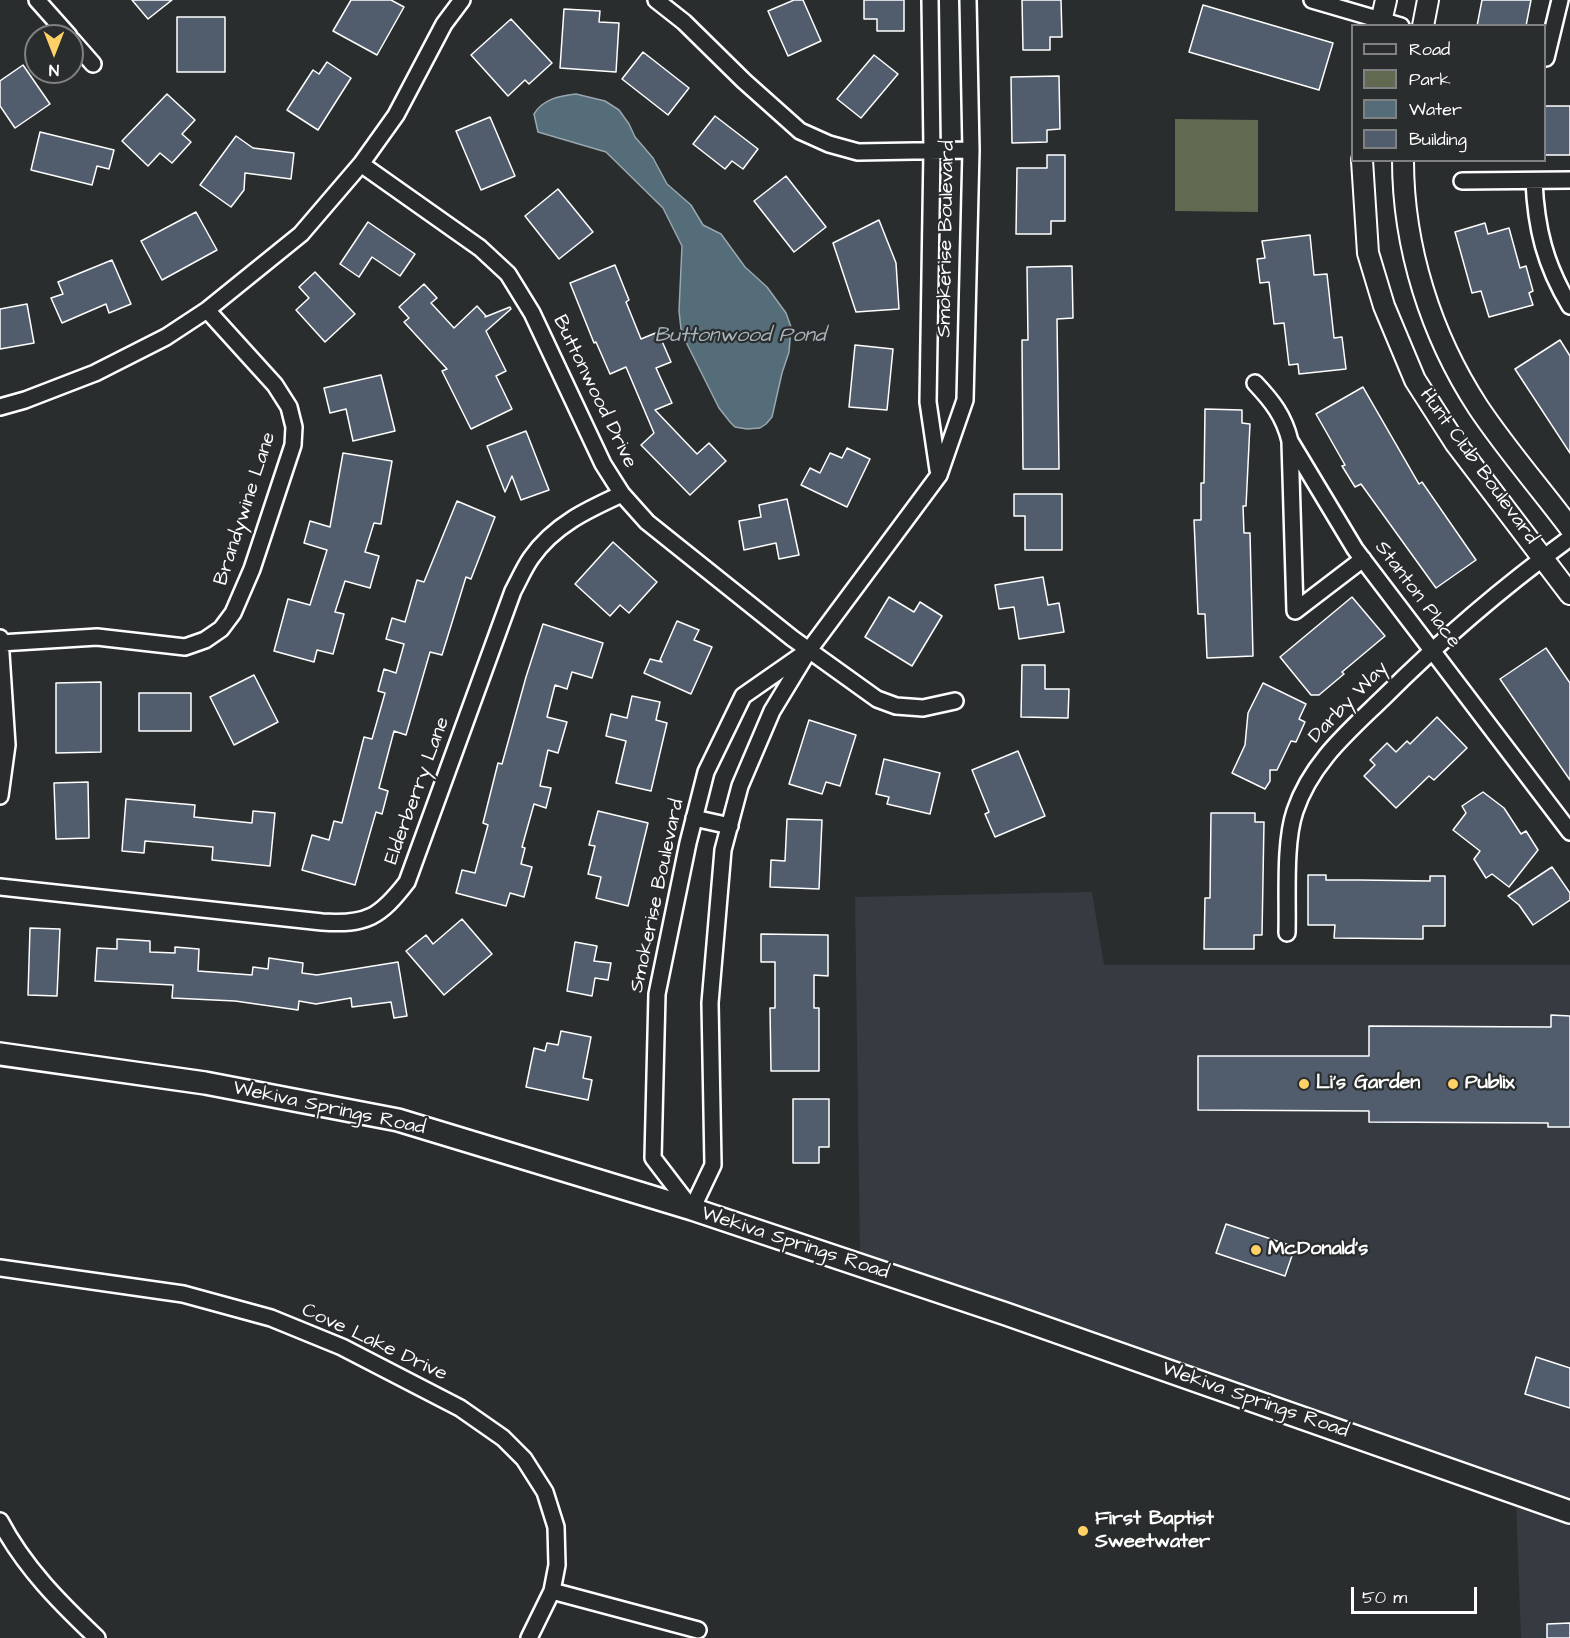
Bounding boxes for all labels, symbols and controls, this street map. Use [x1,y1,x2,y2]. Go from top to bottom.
north arrow [24,24,84,84]
legend [1351,24,1546,162]
text: Road [1409,37,1450,62]
text: N [49,59,59,81]
text: Park [1409,67,1451,92]
text: Water [1409,97,1462,122]
text: Building [1409,127,1467,152]
street label: Smokerise Boulevard [933,140,961,338]
street label: Buttonwood Drive [547,312,641,472]
water label: Buttonwood Pond [654,324,826,350]
street label: Hunt Club Boulevard [1413,385,1543,549]
street label: Brandywine Lane [210,429,282,589]
street label: Stanton Place [1369,537,1465,653]
street label: Darby Way [1304,657,1394,749]
street label: Elderberry Lane [380,714,456,868]
street label: Smokerise Boulevard [626,797,690,995]
place label: Li's Garden [1316,1072,1420,1096]
place label: Publix [1465,1072,1515,1096]
street label: Wekiva Springs Road [231,1077,427,1141]
marker: Li's Garden [1297,1077,1311,1091]
marker: Publix [1446,1077,1460,1091]
street label: Wekiva Springs Road [698,1202,892,1286]
place label: McDonald's [1268,1238,1368,1262]
marker: McDonald's [1249,1243,1263,1257]
street label: Cove Lake Drive [297,1299,451,1387]
street label: Wekiva Springs Road [1159,1358,1351,1444]
place label: First Baptist Sweetwater [1095,1508,1214,1555]
marker: First Baptist Sweetwater [1076,1524,1090,1538]
scale bar [1354,1575,1480,1613]
text: 50 m [1362,1585,1407,1610]

